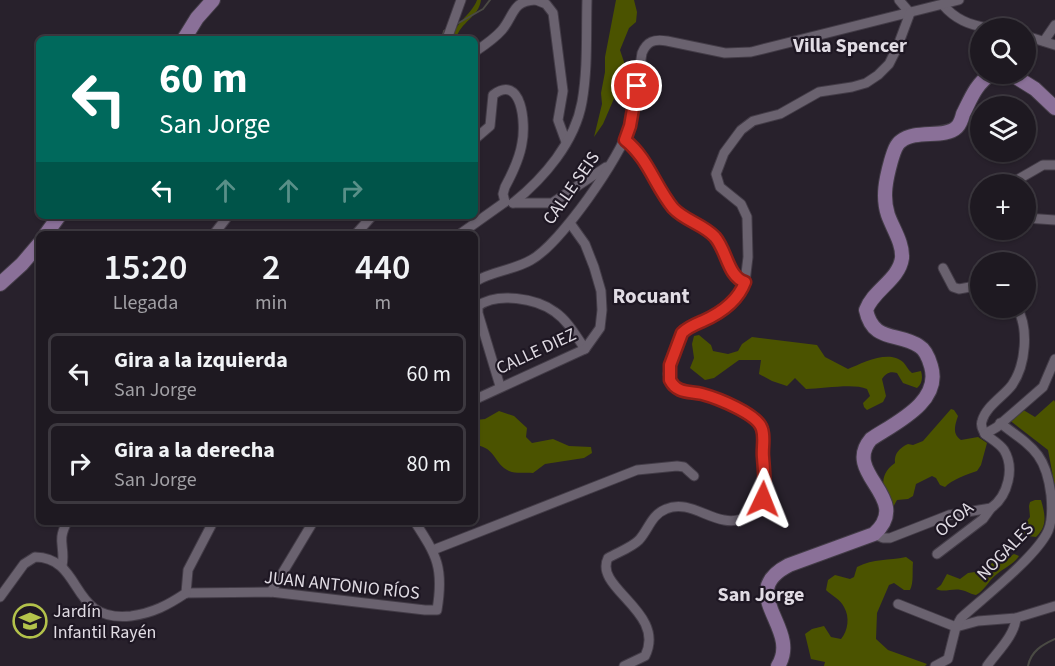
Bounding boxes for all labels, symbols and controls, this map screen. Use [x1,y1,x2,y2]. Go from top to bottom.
map controls [970,18,1036,318]
button: search [970,18,1036,84]
district label: Villa Spencer [792,32,907,60]
text: 60 m [159,49,248,109]
icon: left [60,60,138,138]
pin [611,60,662,111]
icon: arrive [620,69,653,102]
button: layers [970,96,1036,162]
text: San Jorge [159,105,271,144]
street label: CALLE SEIS [537,147,606,230]
icon: left [146,174,179,207]
icon: ahead [209,174,242,207]
icon: ahead [272,174,305,207]
icon: right [335,174,368,207]
button: + [970,174,1036,240]
text: 15:20 [104,242,187,293]
text: 2 [262,242,280,293]
text: 440 [355,242,410,293]
button: − [970,252,1036,318]
district label: Rocuant [612,281,690,311]
text: Llegada [113,289,178,317]
text: min [255,289,287,317]
text: m [374,289,391,317]
street label: CALLE DIEZ [492,322,580,381]
text: Gira a la izquierda [114,344,288,376]
icon: left [63,357,96,390]
text: 60 m [406,358,451,390]
text: San Jorge [114,376,197,404]
text: Gira a la derecha [114,434,275,466]
icon: right [63,447,96,480]
text: 80 m [406,448,451,480]
text: San Jorge [114,466,197,494]
position arrow [731,467,795,531]
street label: OCOA [930,496,979,543]
street label: NOGALES [971,517,1039,586]
street label: JUAN ANTONIO RÍOS [263,565,421,606]
district label: San Jorge [718,581,804,609]
place label: Jardín Infantil Rayén [53,599,156,645]
school or university icon: Jardín Infantil Rayén [12,603,48,639]

